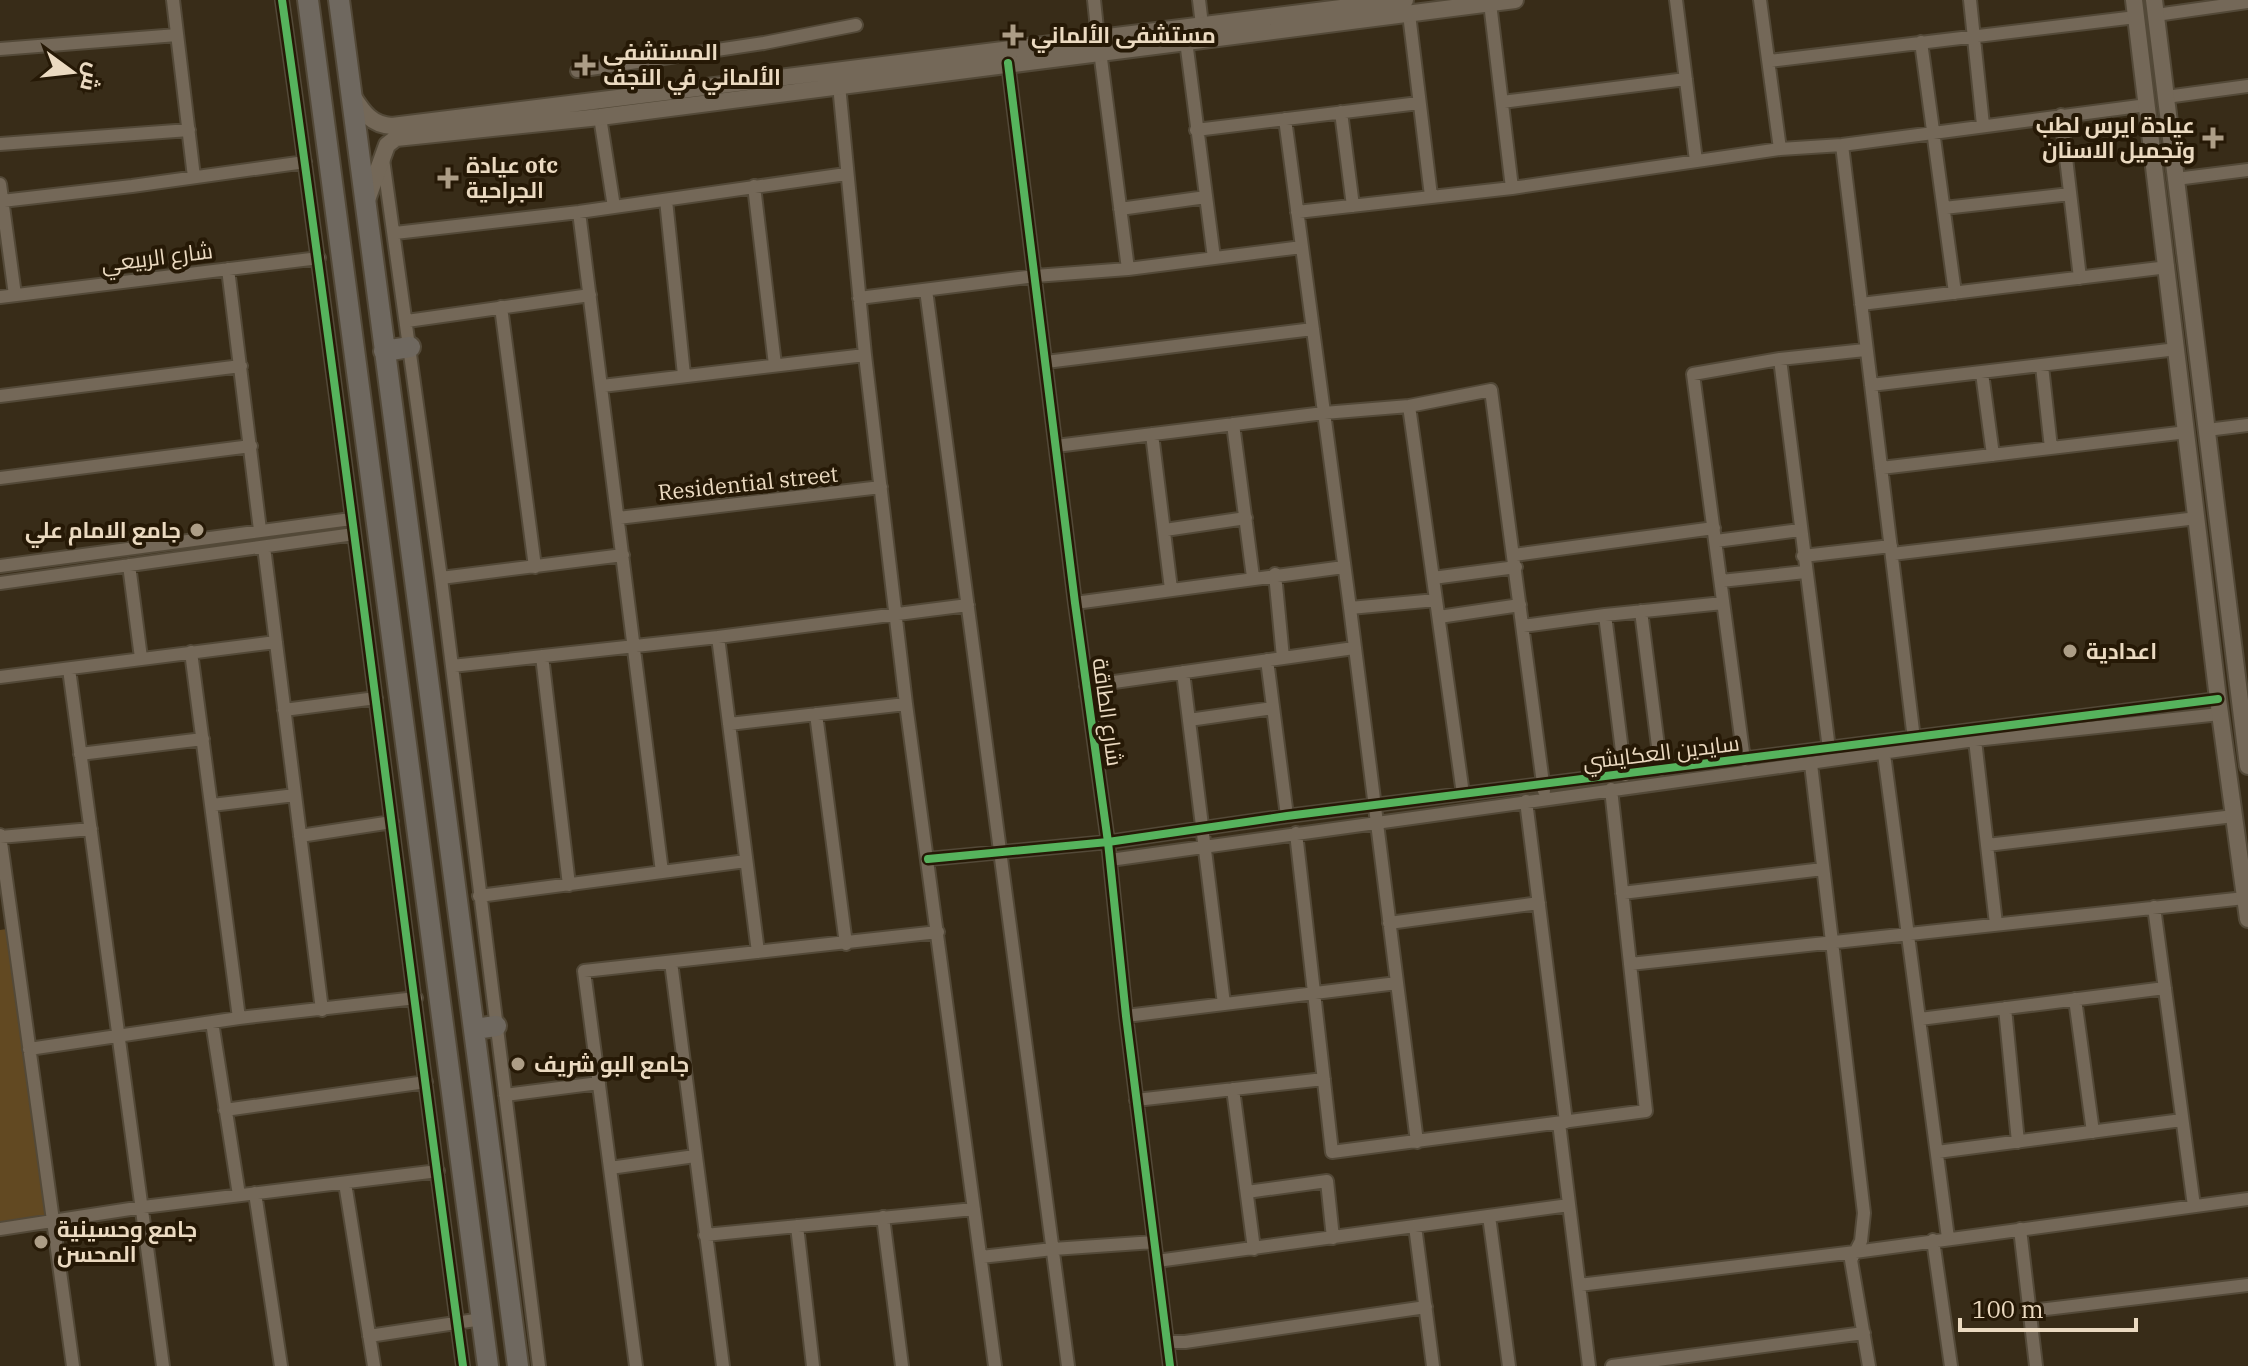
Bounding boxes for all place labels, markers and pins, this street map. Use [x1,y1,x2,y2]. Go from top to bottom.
place label: مستشفى الألماني [1031,20,1216,53]
marker: مستشفى الألماني [1002,24,1024,46]
place label: المستشفى الألماني في النجف [603,37,781,95]
marker: المستشفى الألماني في النجف [574,54,596,76]
place label: عيادة ايرس لطب وتجميل الاسنان [2036,110,2195,164]
marker: عيادة ايرس لطب وتجميل الاسنان [2202,127,2224,149]
place label: عيادة otc الجراحية [466,150,558,204]
marker: عيادة otc الجراحية [437,167,459,189]
place label: جامع الامام علي [25,515,181,548]
marker: جامع الامام علي [188,521,206,539]
place label: اعدادية [2086,636,2157,665]
marker: اعدادية [2061,642,2079,660]
place label: جامع البو شريف [534,1049,689,1079]
marker: جامع البو شريف [509,1055,527,1073]
place label: جامع وحسينية المحسن [57,1214,197,1268]
marker: جامع وحسينية المحسن [32,1233,50,1251]

